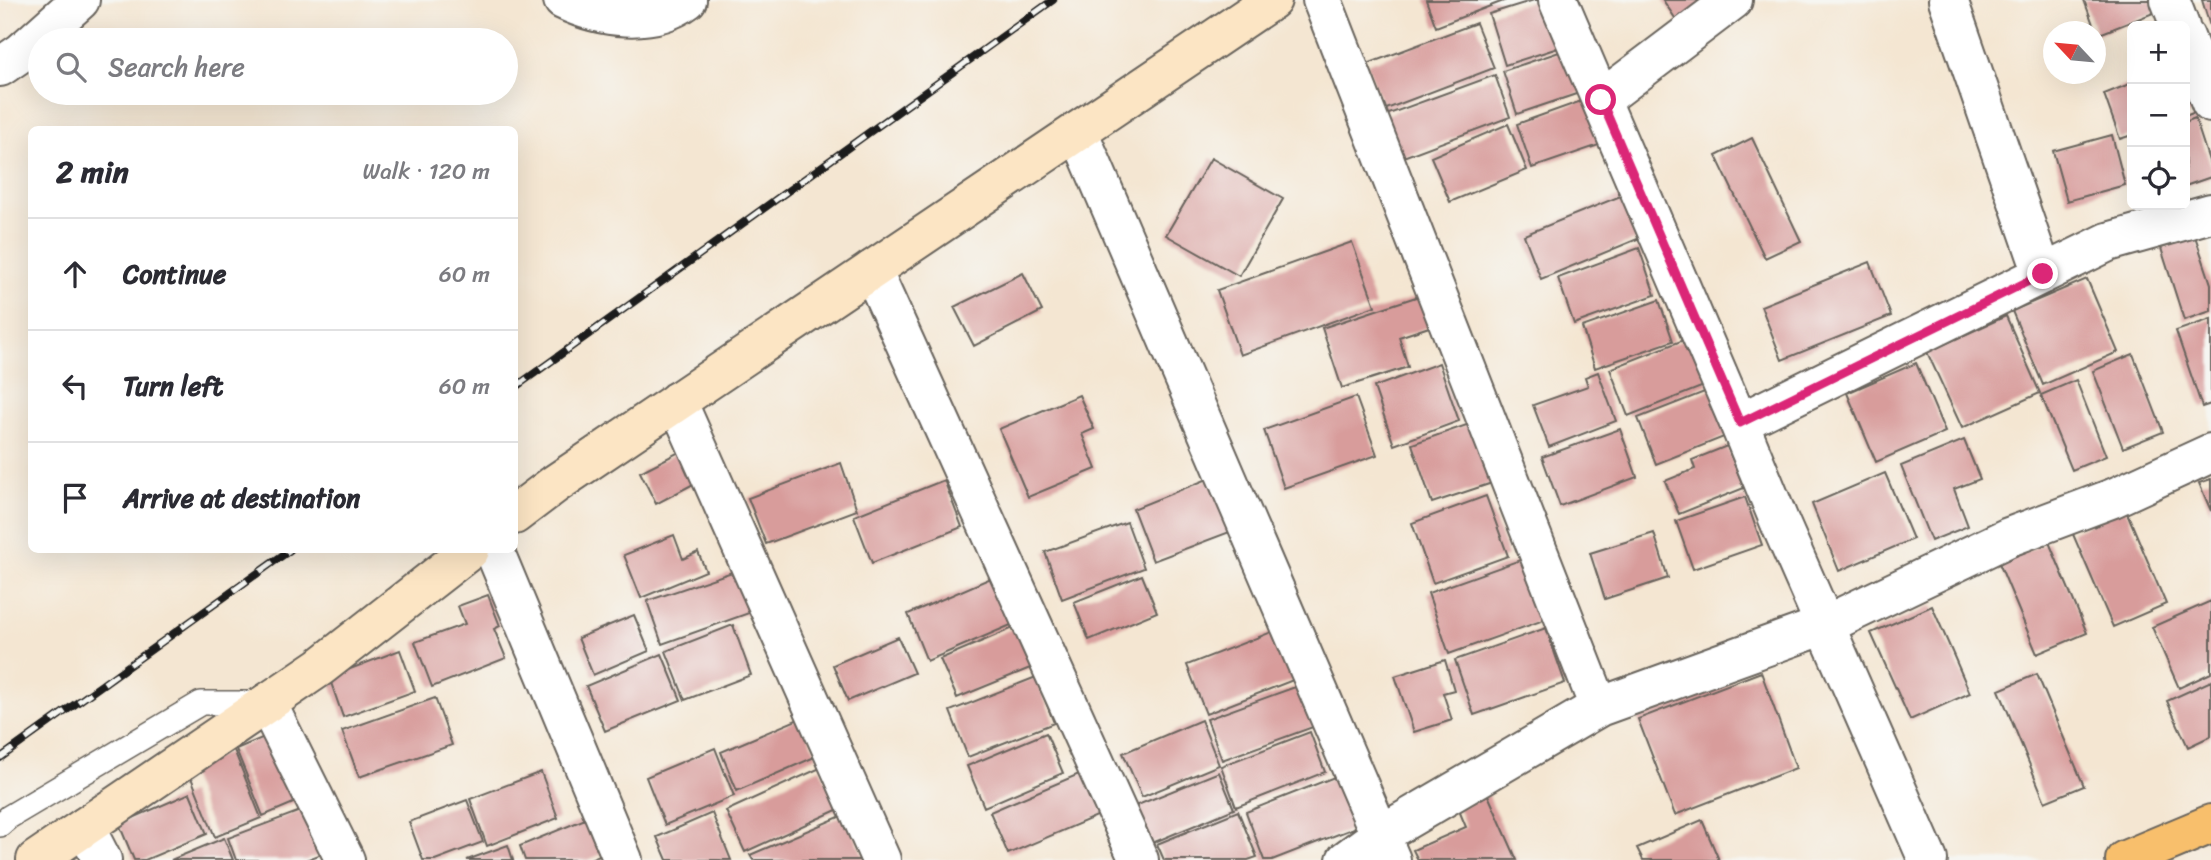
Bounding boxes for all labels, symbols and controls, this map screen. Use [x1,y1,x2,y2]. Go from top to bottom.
north arrow [2043,21,2106,84]
map controls [2127,21,2190,210]
button: + [2127,21,2190,84]
search box [28,28,518,105]
text: Search here [108,44,245,90]
icon: search [52,48,90,86]
route start [1585,84,1616,115]
button: − [2127,84,2190,147]
text: 2 min [56,145,129,199]
button: locate [2127,147,2190,210]
text: Walk · 120 m [363,151,490,192]
text: Continue [123,251,226,297]
text: 60 m [439,254,490,295]
icon: ahead [56,255,94,293]
route end [2027,258,2058,289]
text: Turn left [123,363,223,409]
text: 60 m [439,366,490,407]
icon: left [56,367,94,405]
text: Arrive at destination [123,475,360,521]
icon: arrive [56,479,94,517]

